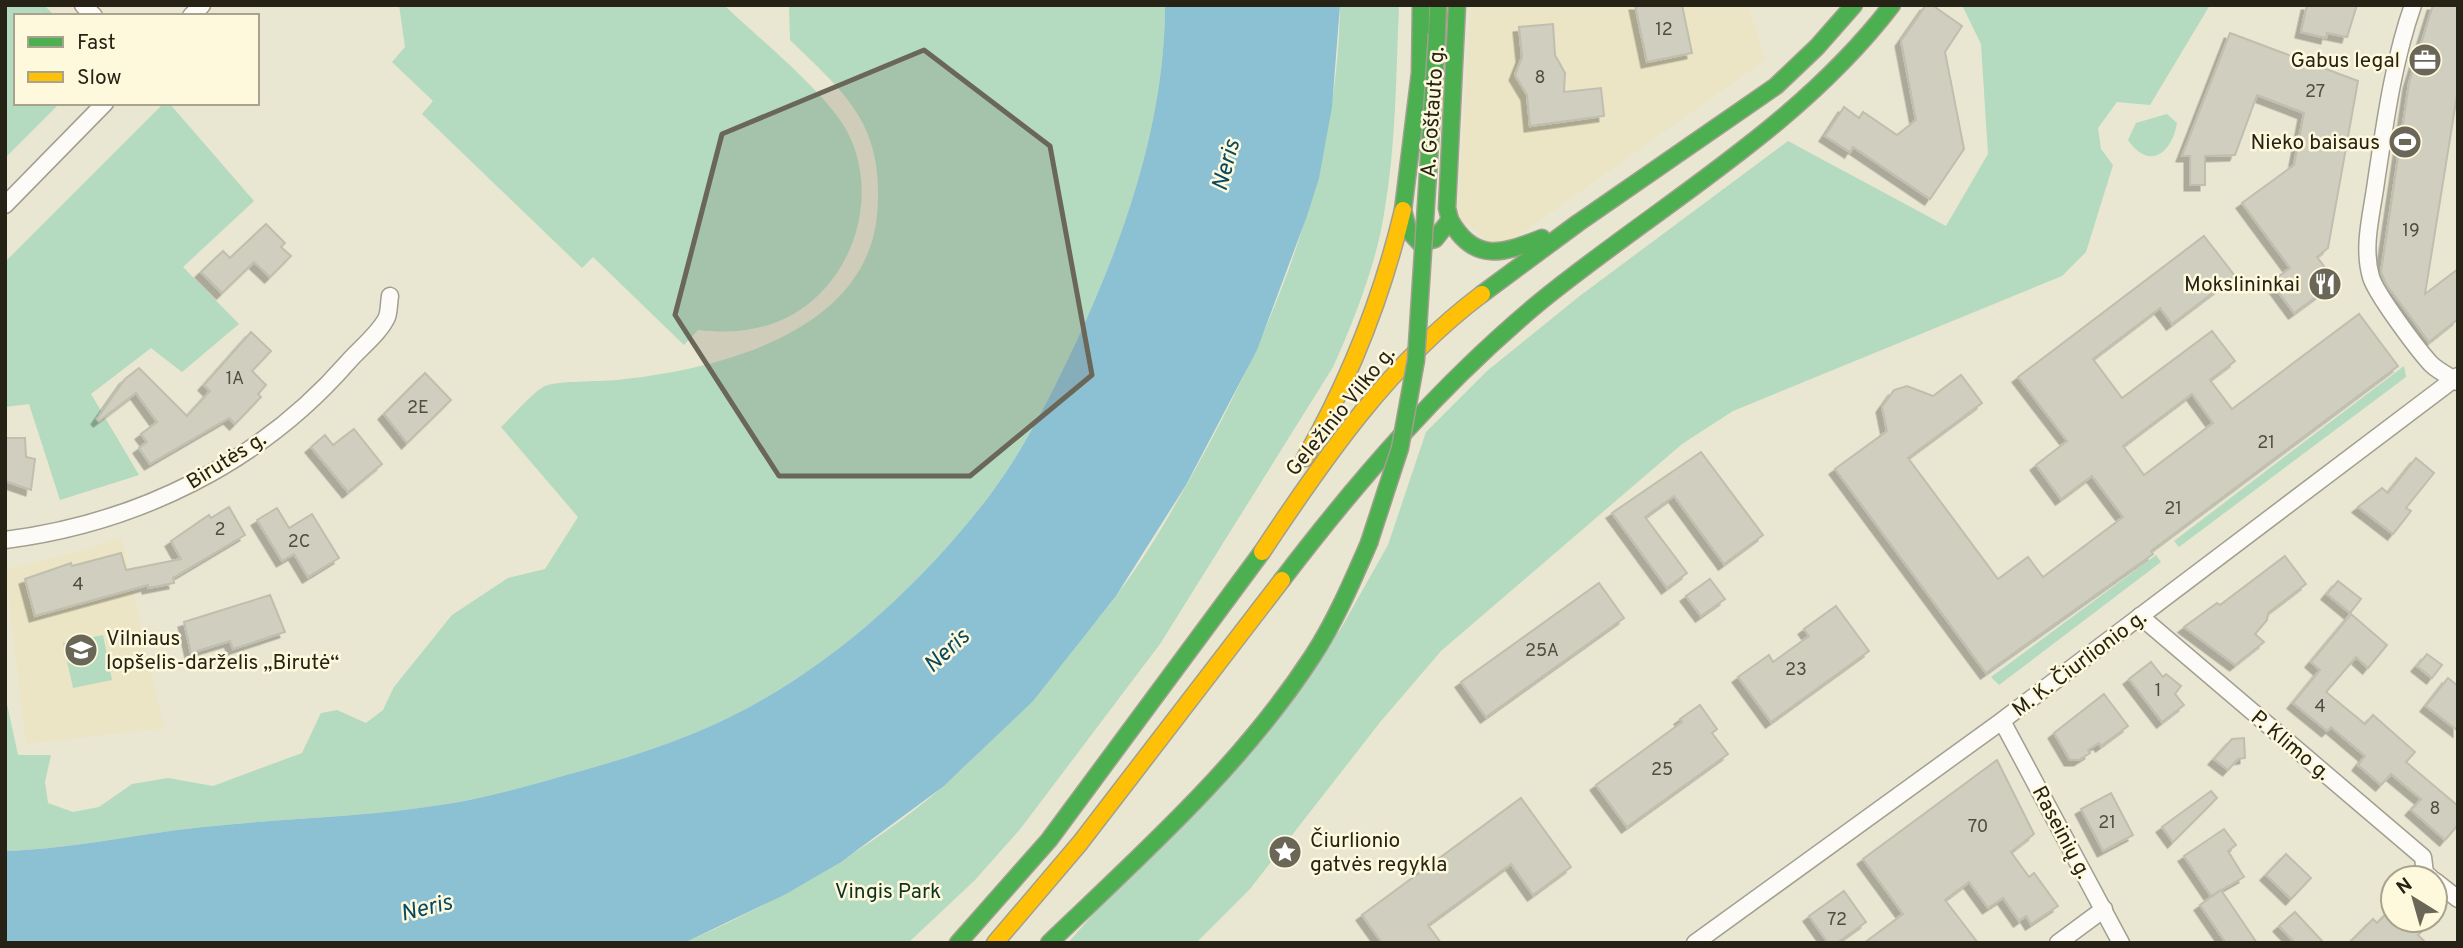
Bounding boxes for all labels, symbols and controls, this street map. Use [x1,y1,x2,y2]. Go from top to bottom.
legend [14,14,259,105]
house number: 12 [1655,19,1673,42]
text: Fast [77,30,116,57]
office icon: Gabus legal [2406,41,2444,79]
street label: A. Goštauto g. [1415,46,1452,178]
place label: Gabus legal [2290,48,2400,75]
text: Slow [77,65,122,92]
house number: 8 [1535,67,1546,90]
house number: 27 [2305,81,2325,104]
sports icon: Nieko baisaus [2386,123,2424,161]
place label: Nieko baisaus [2250,130,2380,157]
water label: Neris [1207,136,1248,195]
house number: 19 [2402,220,2420,243]
restaurant icon: Mokslininkai [2306,265,2344,303]
place label: Mokslininkai [2184,272,2300,299]
street label: Geležinio Vilko g. [1281,341,1402,482]
house number: 1A [226,368,244,391]
house number: 2E [407,397,429,420]
street label: Birutės g. [182,426,272,496]
house number: 21 [2257,432,2275,455]
house number: 21 [2164,498,2182,521]
house number: 2 [214,519,226,542]
house number: 2C [288,531,310,554]
house number: 4 [72,574,84,597]
street label: M. K. Čiurlionio g. [2007,604,2153,724]
water label: Neris [919,623,977,680]
place label: Vilniaus lopšelis-darželis „Birutė“ [106,626,339,677]
school or university icon: Vilniaus lopšelis-darželis „Birutė“ [62,631,100,669]
house number: 25A [1525,640,1559,663]
house number: 23 [1785,659,1807,682]
house number: 1 [2155,680,2161,703]
house number: 4 [2314,696,2326,719]
street label: P. Klimo g. [2245,705,2336,787]
house number: 25 [1651,759,1673,782]
street label: Raseinių g. [2025,782,2096,884]
house number: 8 [2430,798,2441,821]
house number: 21 [2098,812,2116,835]
house number: 70 [1968,816,1988,839]
place label: Čiurlionio gatvės regykla [1310,827,1447,879]
place icon: Čiurlionio gatvės regykla [1266,833,1304,871]
north arrow [2379,864,2449,934]
text: N [2392,873,2418,901]
park label: Vingis Park [835,879,941,906]
water label: Neris [398,889,456,930]
house number: 72 [1827,909,1847,932]

